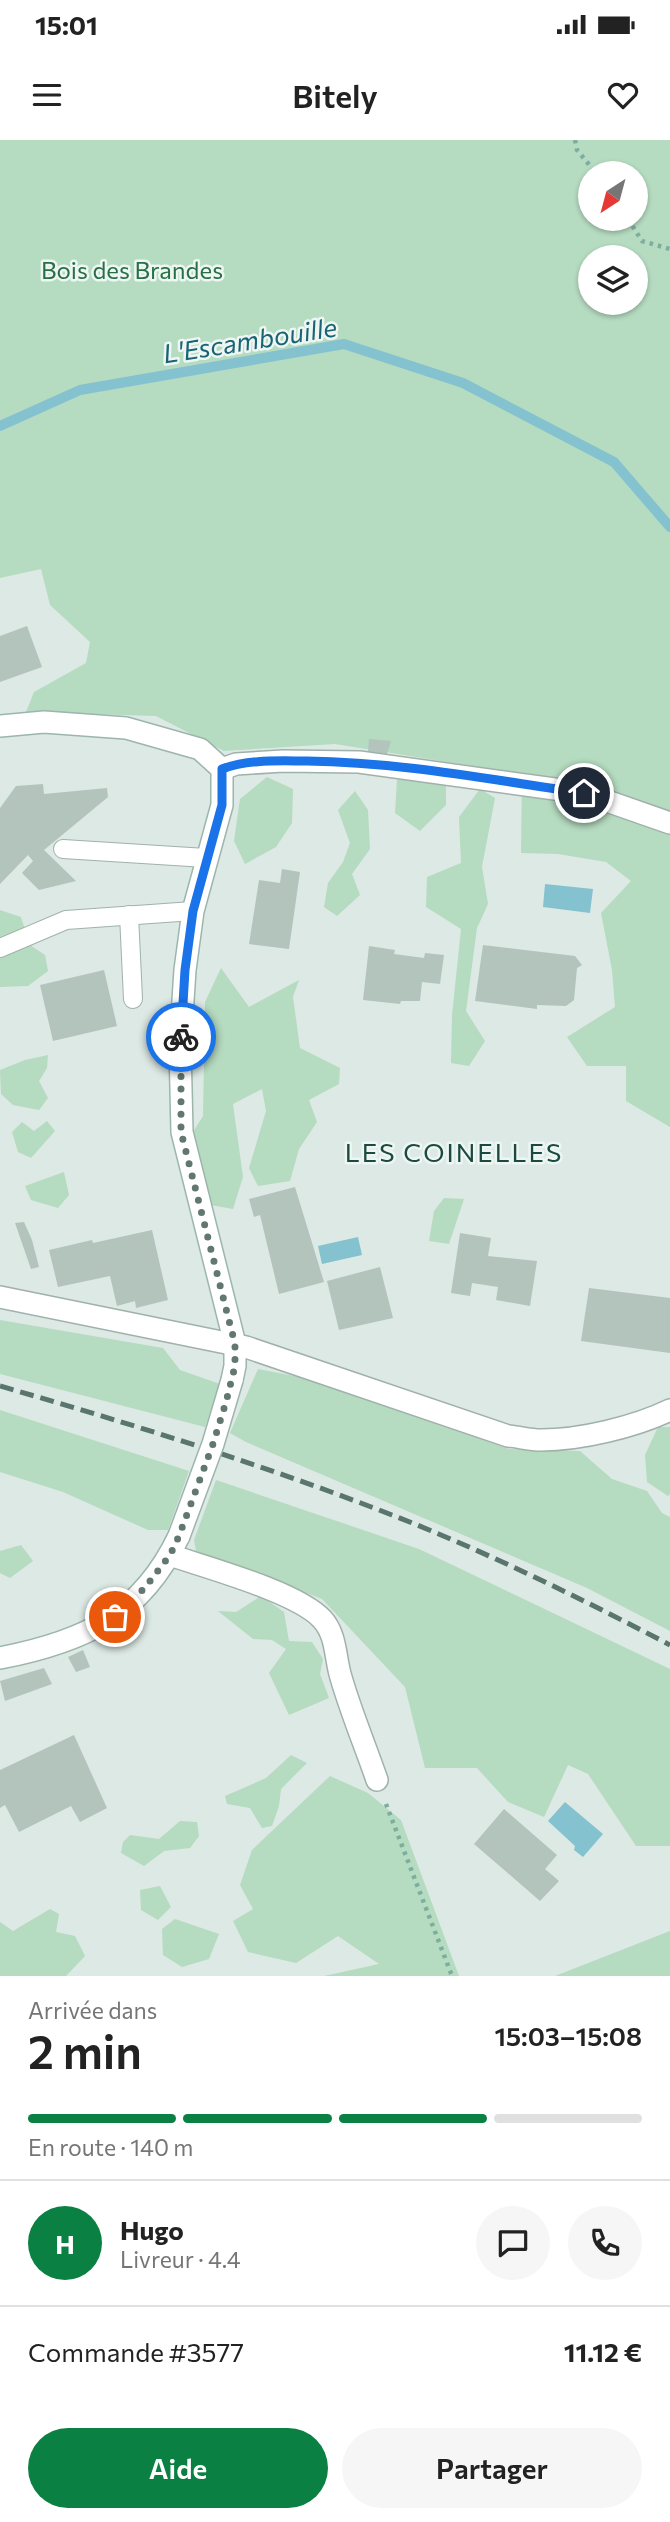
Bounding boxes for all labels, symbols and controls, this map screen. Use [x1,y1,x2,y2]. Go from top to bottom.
text: 15:01 [35,9,98,40]
text: Bitely [292,75,378,115]
icon: menu [28,76,66,114]
icon: heart [604,76,642,114]
north arrow [578,161,648,231]
map controls [578,161,648,315]
button: layers [578,245,648,315]
park label: Bois des Brandes [41,255,223,284]
water label: L'Escambouille [161,310,339,369]
pin [554,763,614,823]
icon: home [565,774,603,812]
courier [146,1002,216,1072]
icon: bike [162,1018,200,1056]
district label: LES COINELLES [345,1136,563,1167]
pin [85,1587,145,1647]
icon: bag [96,1598,134,1636]
text: Arrivée dans [28,1996,157,2024]
text: 15:03–15:08 [494,2020,642,2051]
text: 2 min [28,2022,142,2078]
text: En route · 140 m [28,2133,193,2161]
button: chat [476,2206,550,2280]
button: phone [568,2206,642,2280]
text: Hugo [120,2214,184,2245]
text: H [55,2228,75,2259]
text: Livreur · 4.4 [120,2245,241,2273]
text: Commande #3577 [28,2336,244,2367]
text: 11.12 € [564,2336,642,2367]
button: Aide [28,2428,328,2508]
button: Partager [342,2428,642,2508]

